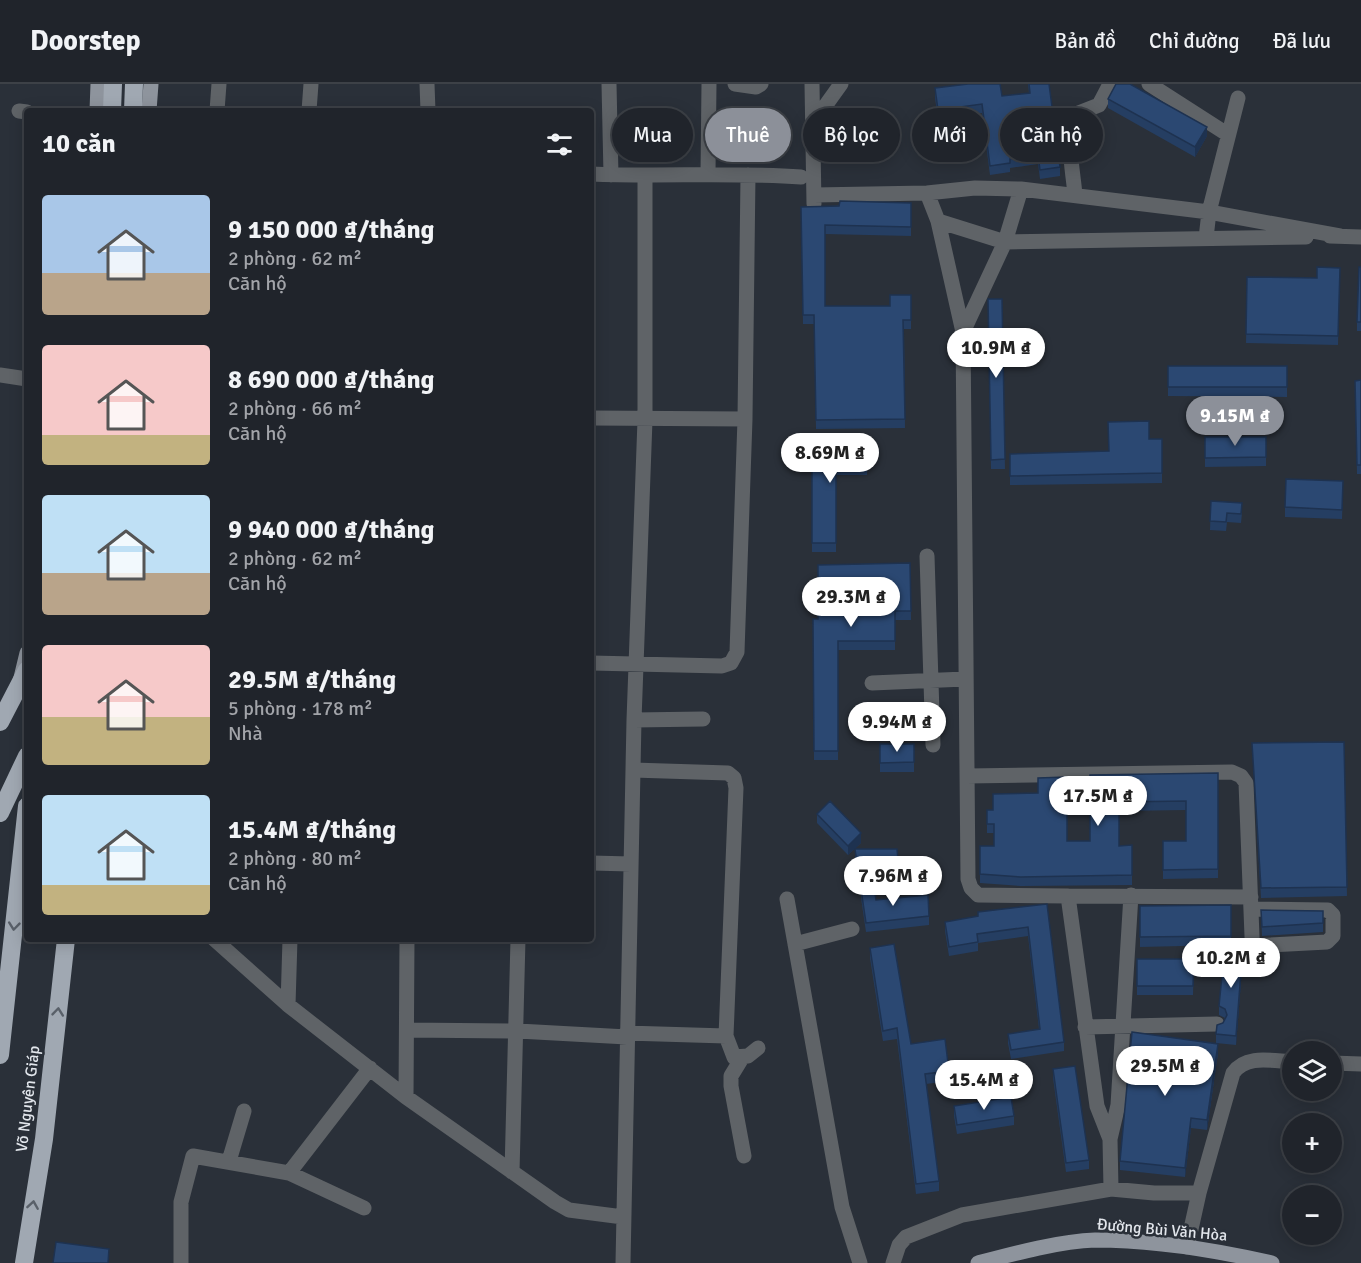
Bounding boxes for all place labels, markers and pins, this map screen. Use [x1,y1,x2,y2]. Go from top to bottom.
pin: 10.9M ₫ [941,328,1051,379]
pin: 9.15M ₫ [1180,396,1290,447]
pin: 8.69M ₫ [775,433,885,484]
pin: 29.3M ₫ [796,577,906,628]
pin: 9.94M ₫ [842,702,952,753]
pin: 17.5M ₫ [1043,776,1153,827]
pin: 7.96M ₫ [838,856,948,907]
pin: 10.2M ₫ [1176,938,1286,989]
pin: 29.5M ₫ [1110,1046,1220,1097]
pin: 15.4M ₫ [929,1060,1039,1111]

